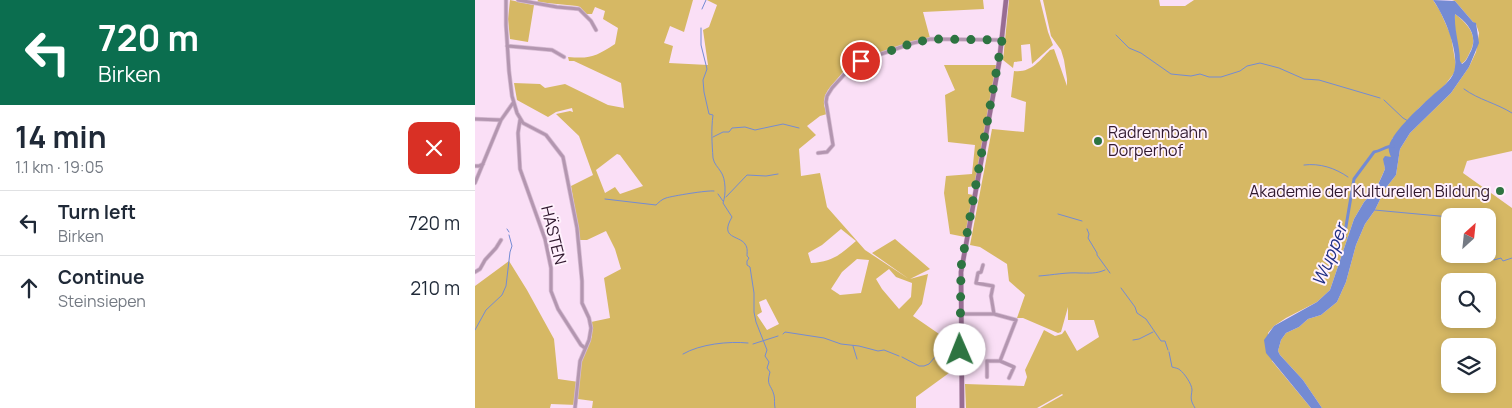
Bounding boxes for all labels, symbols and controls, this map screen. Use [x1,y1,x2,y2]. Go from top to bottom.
text: 720 m [98,14,199,62]
icon: left [15,20,80,85]
pin [840,40,882,82]
icon: arrive [847,47,875,75]
text: Birken [98,59,161,89]
text: 14 min [15,116,107,157]
place label: Radrennbahn Dorperhof [1108,121,1208,161]
button: close [408,122,460,174]
marker: Radrennbahn Dorperhof [1092,135,1104,147]
text: 1.1 km · 19:05 [15,156,104,178]
place label: Akademie der Kulturellen Bildung [1249,180,1490,202]
marker: Akademie der Kulturellen Bildung [1494,185,1506,197]
text: Turn left [58,199,136,225]
street label: HÄSTEN [536,203,572,267]
north arrow [1441,208,1496,262]
map controls [1441,208,1496,393]
icon: left [15,209,43,237]
text: 720 m [408,210,460,236]
water label: Wupper [1306,218,1353,289]
text: Birken [58,225,104,247]
text: Continue [58,264,144,290]
button: search [1441,273,1496,328]
icon: ahead [15,274,43,302]
text: 210 m [410,275,460,301]
text: Steinsiepen [58,290,146,312]
position arrow [933,323,985,375]
button: layers [1441,338,1496,393]

